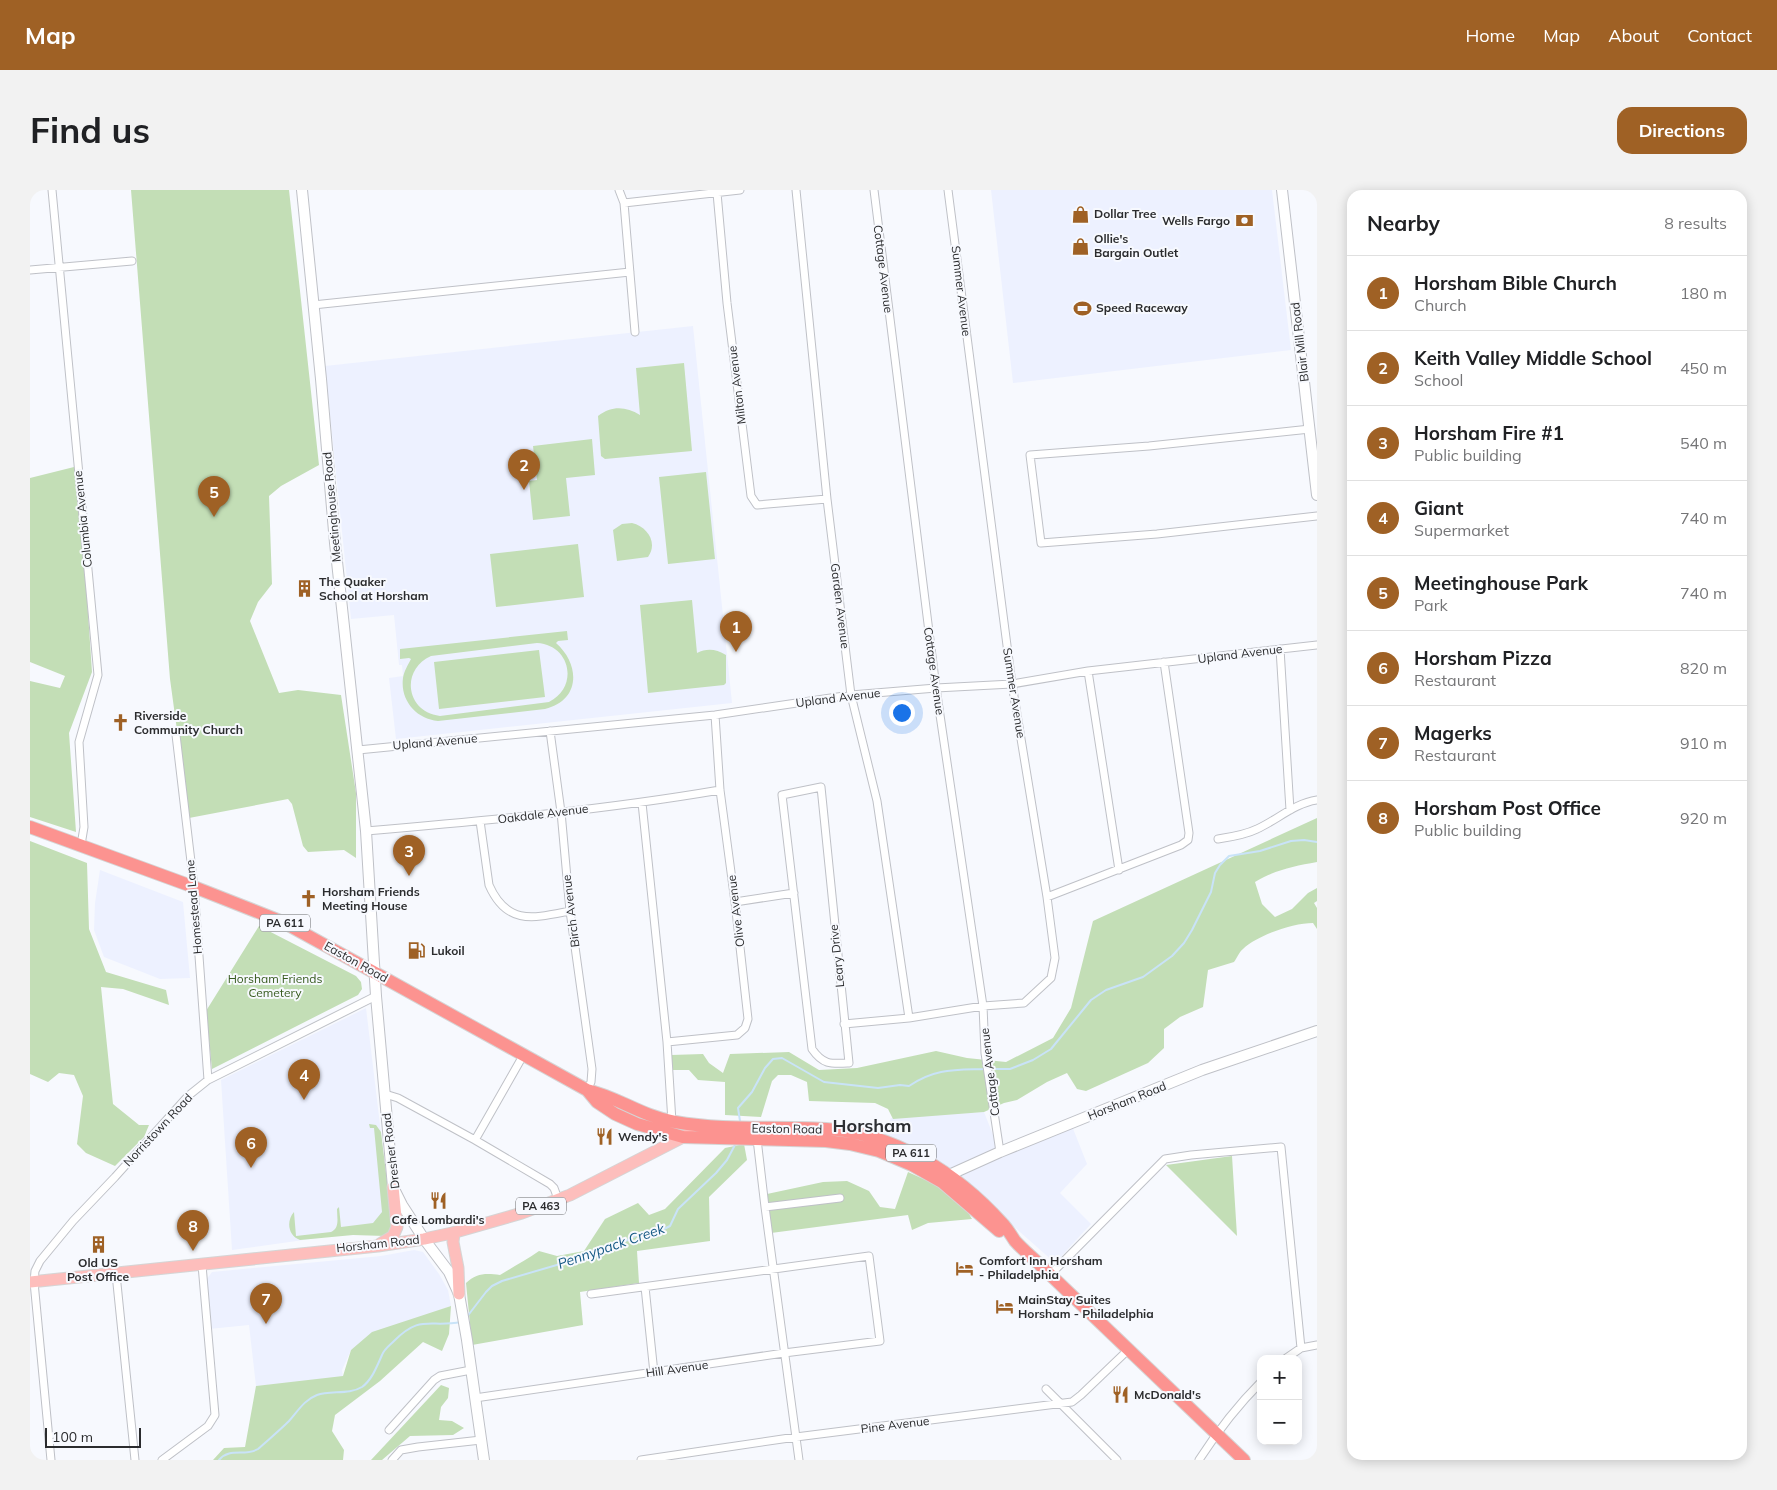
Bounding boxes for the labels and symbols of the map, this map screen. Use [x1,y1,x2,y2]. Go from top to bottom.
shop icon: Dollar Tree [1070,204,1090,224]
place label: Dollar Tree [1094,206,1157,221]
bank icon: Wells Fargo [1234,211,1254,231]
place label: Wells Fargo [1162,213,1230,228]
street label: Cottage Avenue [871,224,896,314]
place label: Ollie's Bargain Outlet [1094,231,1179,260]
shop icon: Ollie's Bargain Outlet [1070,236,1090,256]
street label: Summer Avenue [948,245,975,337]
sports icon: Speed Raceway [1072,298,1092,318]
place label: Speed Raceway [1096,300,1188,315]
street label: Blair Mill Road [1287,301,1312,383]
street label: Milton Avenue [724,345,749,425]
pin: 2 [508,449,540,490]
street label: Meetinghouse Road [319,451,344,563]
street label: Columbia Avenue [70,470,95,568]
pin: 5 [198,476,230,517]
street label: Garden Avenue [828,562,853,650]
place label: The Quaker School at Horsham [319,574,429,603]
building icon: The Quaker School at Horsham [295,579,315,599]
pin: 1 [720,611,752,652]
street label: Cottage Avenue [921,626,948,716]
street label: Upland Avenue [1197,641,1283,666]
street label: Summer Avenue [1000,647,1029,739]
street label: Upland Avenue [795,685,881,710]
your location [889,700,915,726]
place label: Riverside Community Church [134,708,243,737]
church icon: Riverside Community Church [110,713,130,733]
street label: Upland Avenue [392,730,478,753]
street label: Oakdale Avenue [497,801,589,827]
pin: 3 [393,835,425,876]
street label: Homestead Lane [182,859,205,955]
street label: Birch Avenue [559,874,582,948]
street label: Olive Avenue [724,874,747,948]
place label: Horsham Friends Meeting House [322,884,420,913]
church icon: Horsham Friends Meeting House [298,889,318,909]
road number: PA 611 [260,914,310,931]
street label: Leary Drive [826,924,847,988]
street label: Easton Road [322,938,391,985]
fuel station icon: Lukoil [407,941,427,961]
place label: Lukoil [431,943,465,958]
park label: Horsham Friends Cemetery [228,971,322,1000]
street label: Cottage Avenue [977,1027,1002,1117]
pin: 4 [288,1059,320,1100]
street label: Horsham Road [1085,1078,1168,1123]
street label: Norristown Road [120,1090,195,1169]
street label: Dresher Road [378,1112,403,1190]
district label: Horsham [833,1114,911,1137]
street label: Easton Road [752,1120,822,1137]
pin: 6 [235,1127,267,1168]
restaurant icon: Wendy's [594,1127,614,1147]
place label: Wendy's [618,1129,667,1144]
road number: PA 611 [886,1144,936,1161]
restaurant icon: Cafe Lombardi's [428,1191,448,1211]
road number: PA 463 [516,1198,566,1214]
pin: 8 [177,1210,209,1251]
place label: Cafe Lombardi's [391,1212,485,1227]
water label: Pennypack Creek [555,1219,668,1273]
street label: Horsham Road [336,1232,420,1255]
building icon: Old US Post Office [88,1234,108,1254]
place label: Comfort Inn Horsham - Philadelphia [979,1253,1103,1282]
place label: Old US Post Office [67,1255,130,1284]
hotel icon: Comfort Inn Horsham - Philadelphia [955,1258,975,1278]
pin: 7 [250,1283,282,1324]
place label: MainStay Suites Horsham - Philadelphia [1018,1292,1154,1321]
hotel icon: MainStay Suites Horsham - Philadelphia [994,1297,1014,1317]
street label: Hill Avenue [645,1357,709,1380]
restaurant icon: McDonald's [1110,1385,1130,1405]
place label: McDonald's [1134,1387,1201,1402]
street label: Pine Avenue [860,1413,930,1436]
scale bar [45,1425,141,1448]

